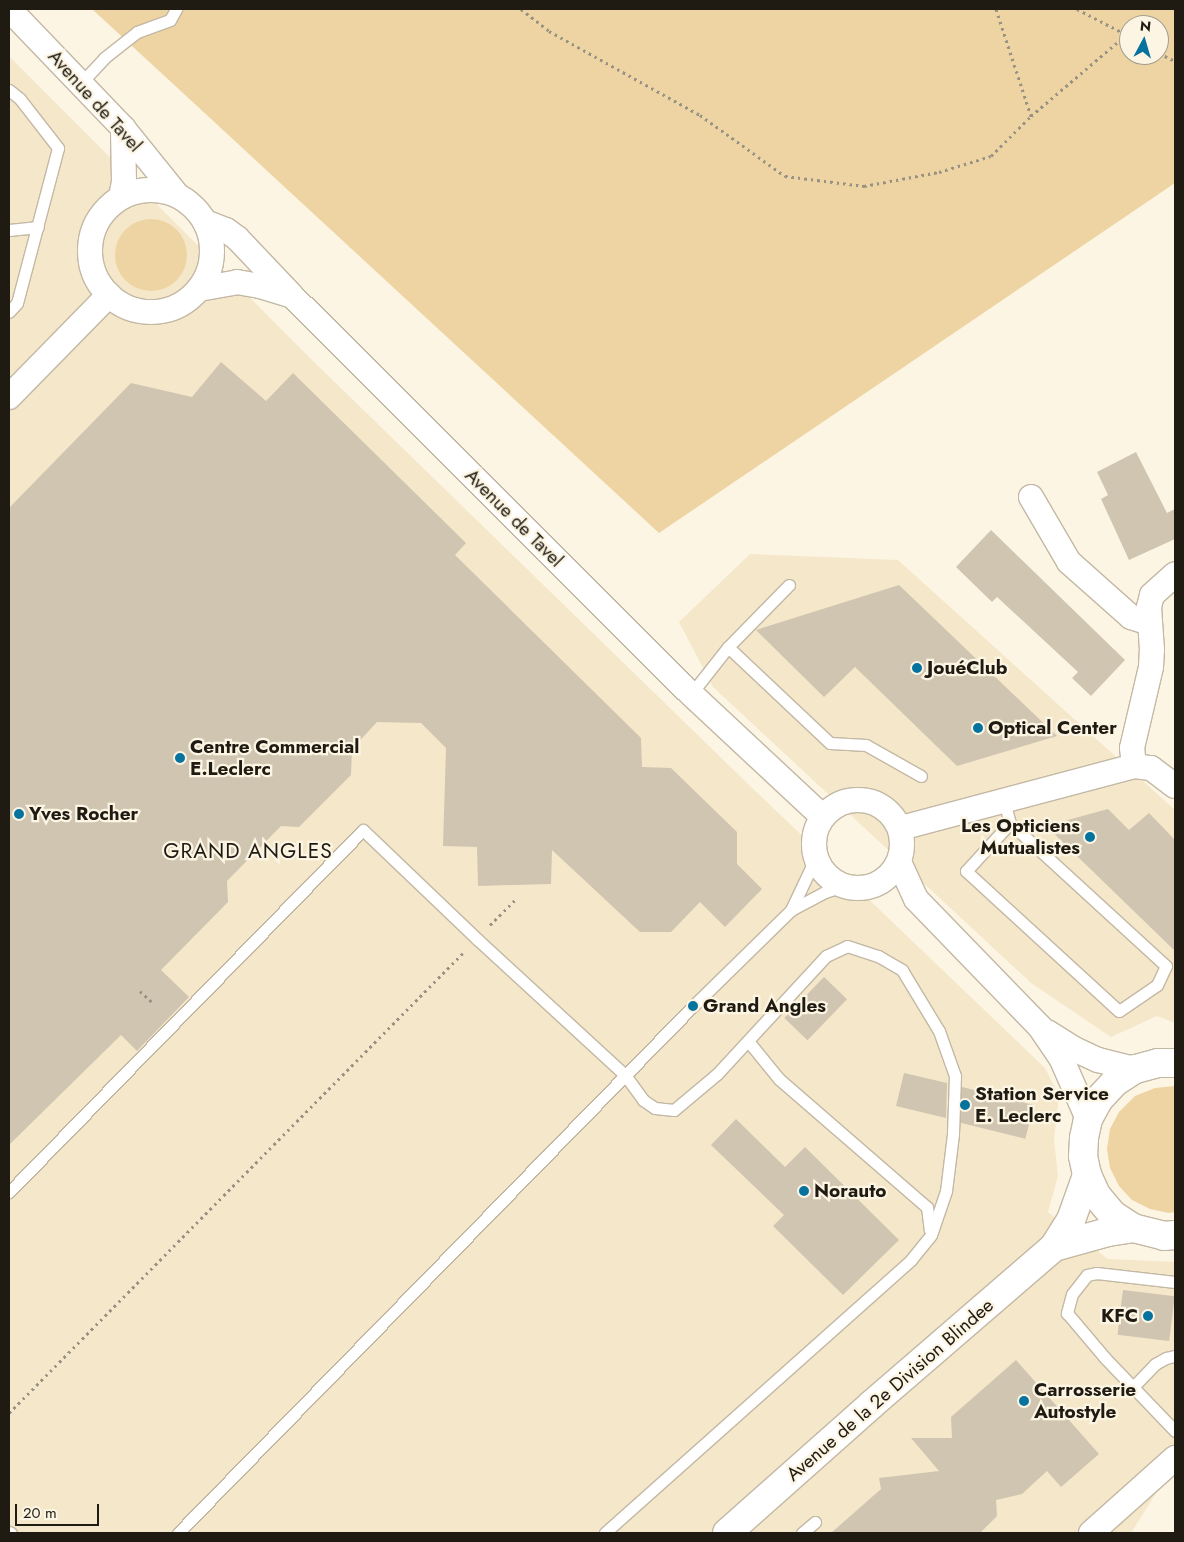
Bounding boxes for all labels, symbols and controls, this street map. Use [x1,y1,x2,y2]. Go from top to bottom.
north arrow [1119,15,1169,65]
text: N [1139,16,1152,37]
street label: Avenue de Tavel [43,45,147,157]
street label: Avenue de Tavel [460,464,568,572]
place label: JouéClub [927,657,1007,679]
marker: JouéClub [911,662,923,674]
place label: Optical Center [988,717,1117,739]
marker: Optical Center [972,722,984,734]
place label: Centre Commercial E.Leclerc [190,736,359,780]
marker: Centre Commercial E.Leclerc [174,752,186,764]
place label: Yves Rocher [29,803,138,825]
marker: Yves Rocher [13,808,25,820]
place label: Les Opticiens Mutualistes [961,815,1080,859]
marker: Les Opticiens Mutualistes [1084,831,1096,843]
district label: GRAND ANGLES [162,838,334,864]
place label: Grand Angles [703,995,826,1017]
marker: Grand Angles [687,1000,699,1012]
place label: Station Service E. Leclerc [975,1083,1109,1127]
marker: Station Service E. Leclerc [959,1099,971,1111]
place label: Norauto [814,1180,887,1202]
marker: Norauto [798,1185,810,1197]
street label: Avenue de la 2e Division Blindee [782,1294,998,1486]
place label: KFC [1101,1305,1138,1327]
marker: KFC [1142,1310,1154,1322]
place label: Carrosserie Autostyle [1034,1379,1136,1423]
marker: Carrosserie Autostyle [1018,1395,1030,1407]
scale bar [18,1494,101,1526]
text: 20 m [23,1502,57,1524]

